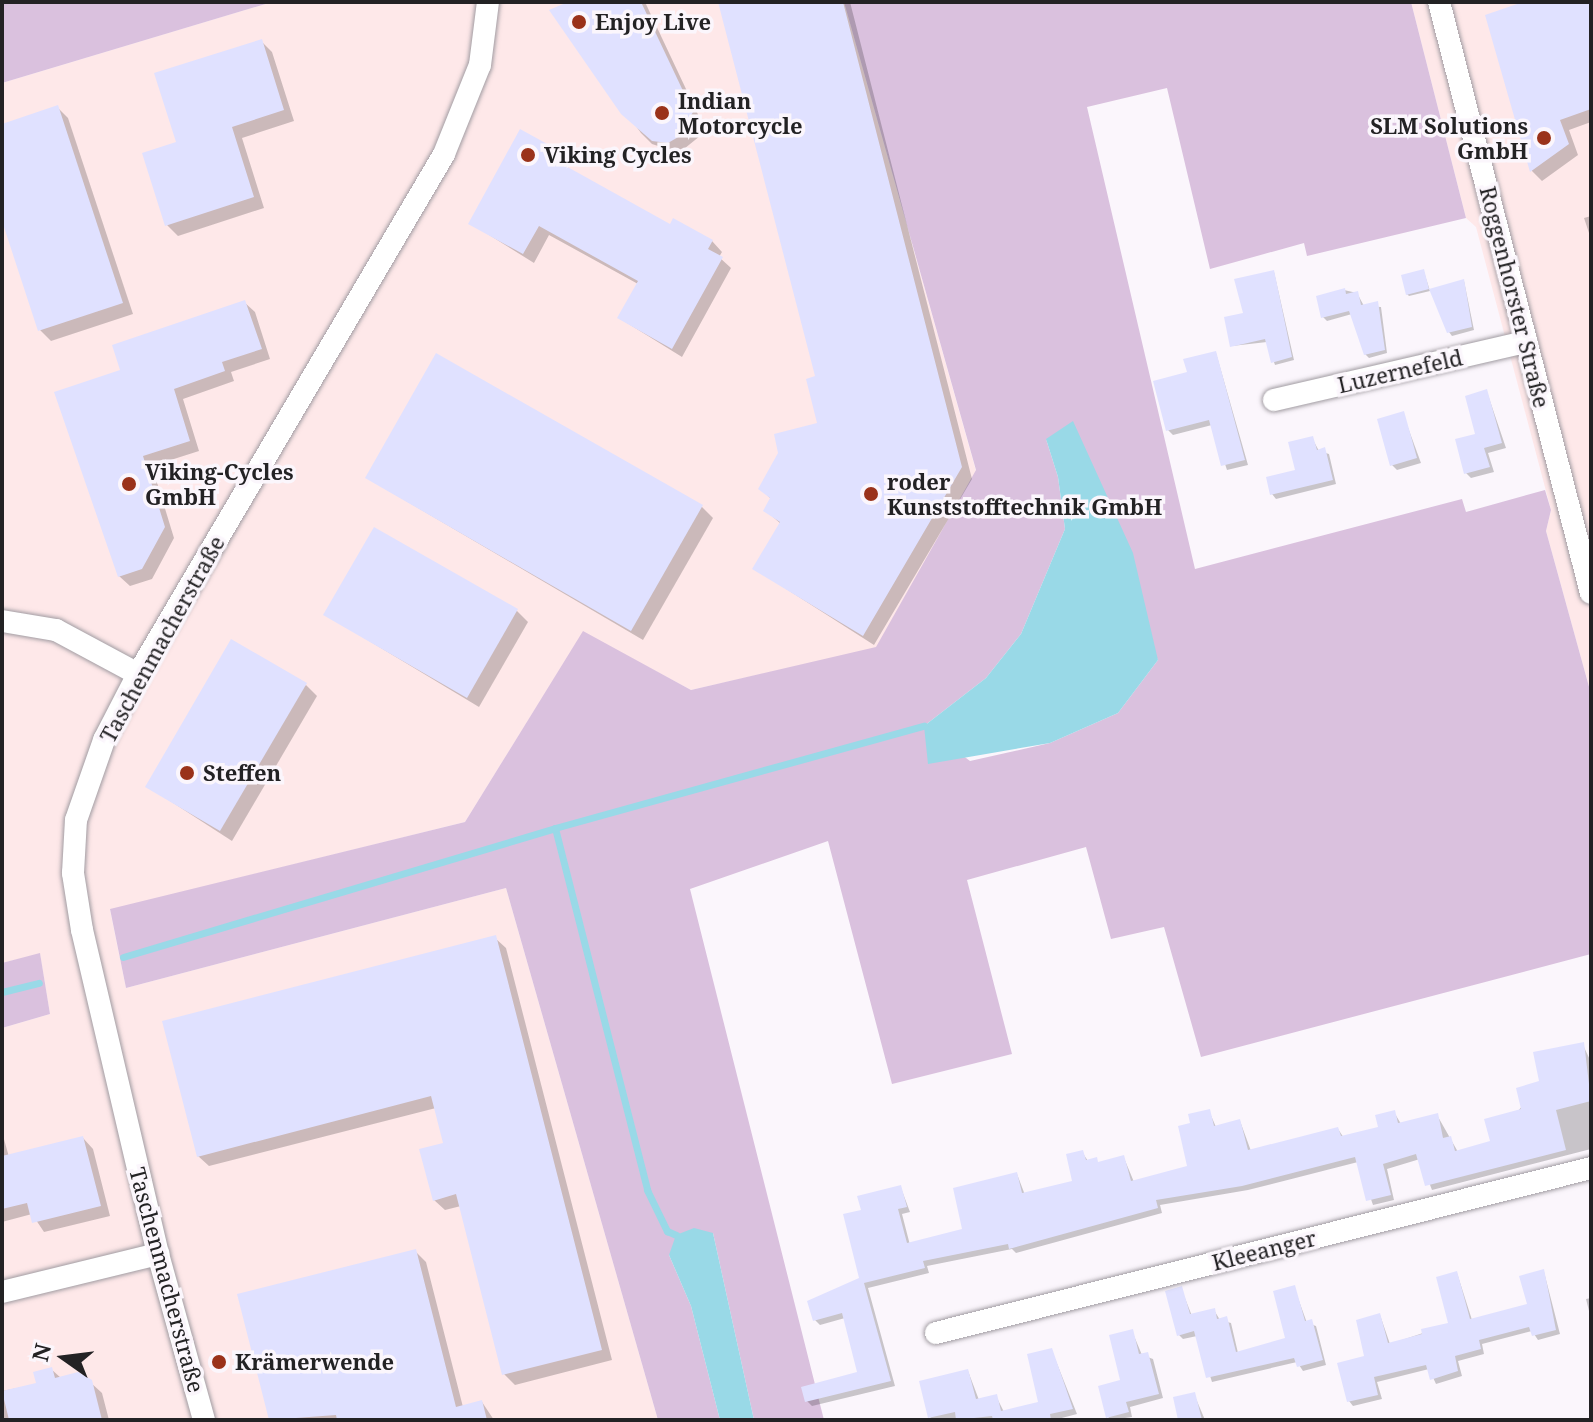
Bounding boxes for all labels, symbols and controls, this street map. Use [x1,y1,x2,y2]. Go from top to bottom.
place label: Enjoy Live [595,9,711,35]
marker: Enjoy Live [570,13,588,31]
place label: Indian Motorcycle [678,87,803,138]
marker: Indian Motorcycle [653,104,671,122]
place label: SLM Solutions GmbH [1370,112,1528,164]
marker: SLM Solutions GmbH [1535,129,1553,147]
place label: Viking Cycles [544,142,692,168]
marker: Viking Cycles [519,146,537,164]
street label: Roggenhorster Straße [1475,184,1555,410]
street label: Luzernefeld [1335,344,1465,398]
place label: Viking-Cycles GmbH [145,458,294,510]
place label: roder Kunststofftechnik GmbH [887,468,1162,520]
marker: Viking-Cycles GmbH [120,475,138,493]
marker: roder Kunststofftechnik GmbH [862,485,880,503]
street label: Taschenmacherstraße [94,531,230,747]
place label: Steffen [203,760,281,786]
marker: Steffen [178,764,196,782]
street label: Taschenmacherstraße [124,1165,210,1395]
street label: Kleeanger [1209,1224,1319,1276]
north arrow [24,1318,104,1398]
text: N [24,1340,57,1364]
place label: Krämerwende [235,1349,394,1375]
marker: Krämerwende [210,1353,228,1371]

